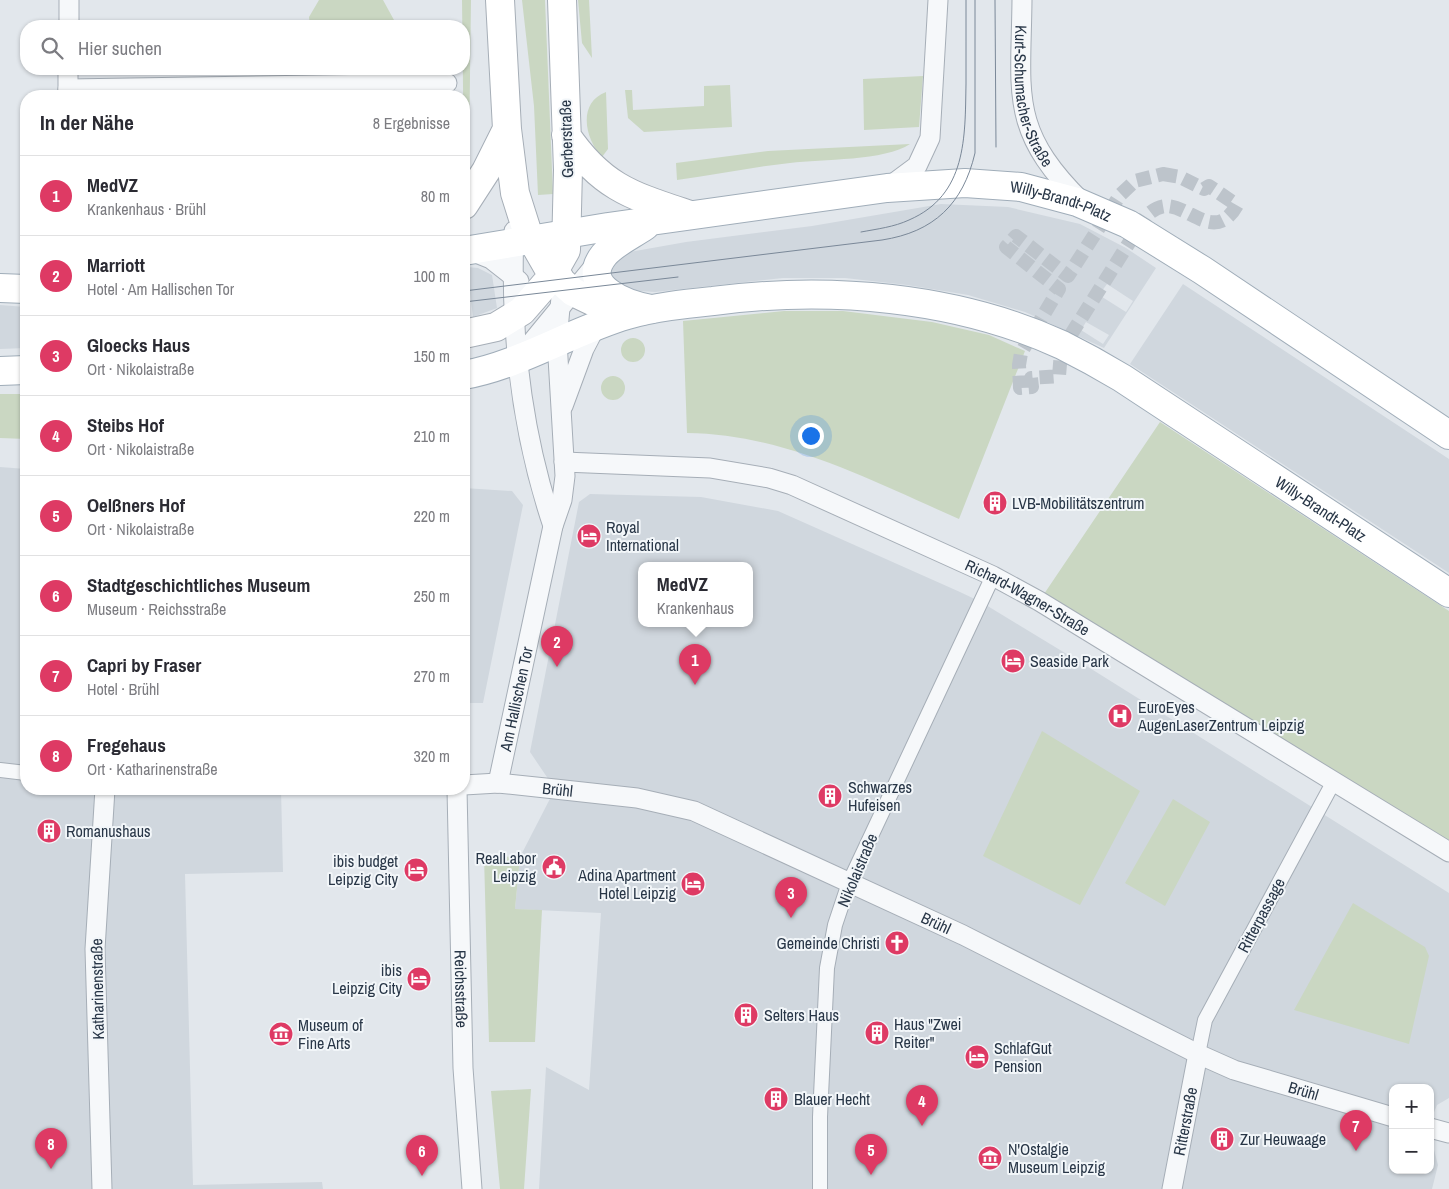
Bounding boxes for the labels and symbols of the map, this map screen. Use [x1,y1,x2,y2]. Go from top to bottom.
street label: Kurt-Schumacher-Straße [1010,25,1058,171]
street label: Gerberstraße [554,100,578,178]
street label: Willy-Brandt-Platz [1010,175,1115,227]
your location [798,423,824,449]
street label: Willy-Brandt-Platz [1271,471,1371,547]
building icon: LVB-Mobilitätszentrum [982,490,1008,516]
place label: LVB-Mobilitätszentrum [1012,492,1144,514]
place label: Royal International [606,516,679,556]
hotel icon: Royal International [576,523,602,549]
street label: Richard-Wagner-Straße [962,554,1094,641]
pin: 2 [541,626,573,667]
street label: Am Hallischen Tor [494,644,538,754]
pin: 1 [679,644,711,685]
hotel icon: Seaside Park [1000,648,1026,674]
place label: Seaside Park [1030,650,1109,672]
place label: EuroEyes AugenLaserZentrum Leipzig [1137,696,1305,736]
hospital icon: EuroEyes AugenLaserZentrum Leipzig [1107,703,1133,729]
place label: Schwarzes Hufeisen [848,776,912,816]
street label: Brühl [541,777,574,802]
building icon: Schwarzes Hufeisen [817,783,843,809]
building icon: Romanushaus [36,818,62,844]
place label: Romanushaus [66,820,151,842]
street label: Nikolaistraße [832,830,882,910]
place label: RealLabor Leipzig [475,847,537,887]
place label: ibis budget Leipzig City [328,850,398,890]
public building icon: RealLabor Leipzig [541,854,567,880]
hotel icon: ibis budget Leipzig City [403,857,429,883]
place label: Adina Apartment Hotel Leipzig [577,864,677,904]
hotel icon: Adina Apartment Hotel Leipzig [680,871,706,897]
street label: Ritterpassage [1232,874,1290,956]
pin: 3 [775,877,807,918]
street label: Brühl [918,906,955,939]
church icon: Gemeinde Christi [884,930,910,956]
place label: Gemeinde Christi [776,932,880,954]
street label: Katharinenstraße [85,938,109,1040]
street label: Reichsstraße [449,950,473,1028]
place label: ibis Leipzig City [332,959,402,999]
hotel icon: ibis Leipzig City [406,966,432,992]
building icon: Selters Haus [733,1002,759,1028]
place label: Selters Haus [764,1004,839,1026]
place label: Haus "Zwei Reiter" [894,1013,961,1053]
place label: Museum of Fine Arts [298,1014,363,1054]
building icon: Haus "Zwei Reiter" [864,1020,890,1046]
museum icon: Museum of Fine Arts [268,1021,294,1047]
place label: SchlafGut Pension [994,1037,1052,1077]
hotel icon: SchlafGut Pension [964,1044,990,1070]
street label: Brühl [1286,1076,1322,1106]
pin: 4 [906,1085,938,1126]
street label: Ritterstraße [1168,1085,1202,1157]
building icon: Blauer Hecht [763,1086,789,1112]
place label: Blauer Hecht [794,1088,870,1110]
pin: 7 [1340,1110,1372,1151]
building icon: Zur Heuwaage [1209,1126,1235,1152]
pin: 8 [35,1128,67,1169]
place label: Zur Heuwaage [1240,1128,1326,1150]
pin: 5 [855,1134,887,1175]
pin: 6 [406,1135,438,1176]
place label: N'Ostalgie Museum Leipzig [1008,1138,1106,1178]
museum icon: N'Ostalgie Museum Leipzig [977,1145,1003,1171]

